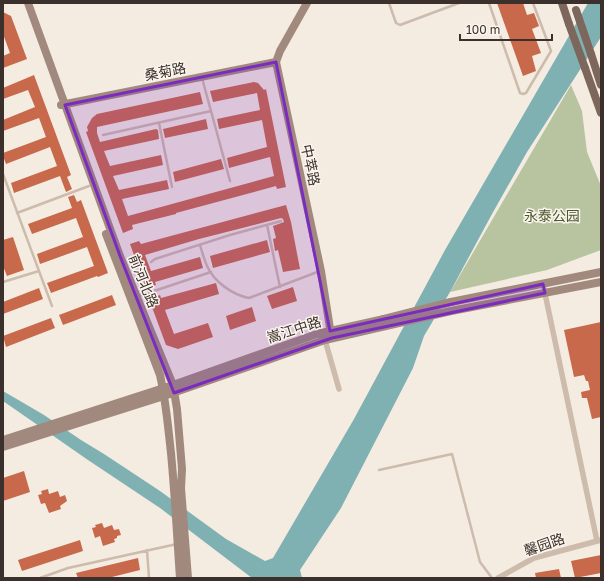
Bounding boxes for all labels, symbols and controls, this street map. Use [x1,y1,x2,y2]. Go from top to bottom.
scale bar [460,16,552,42]
text: 100 m [466,22,500,37]
street label: 桑菊路 [143,59,187,83]
street label: 中萃路 [298,143,324,187]
park label: 永泰公园 [524,207,580,224]
street label: 前河北路 [126,252,162,310]
street label: 嵩江中路 [265,312,323,346]
street label: 馨园路 [521,529,567,559]

